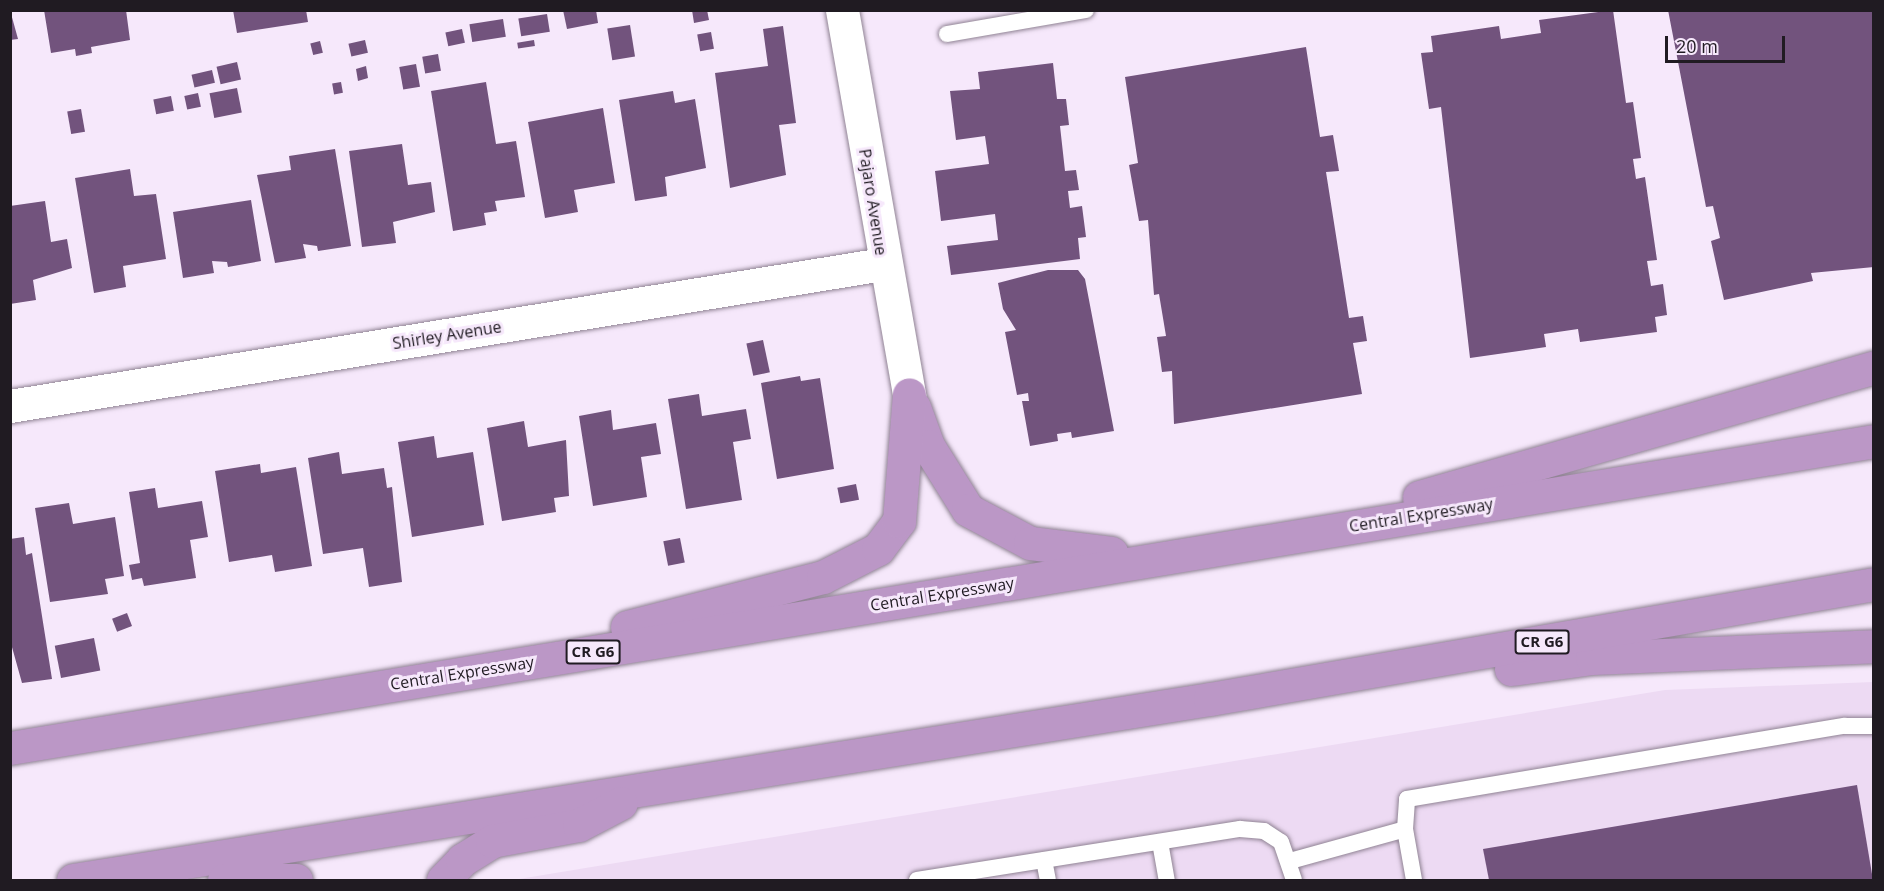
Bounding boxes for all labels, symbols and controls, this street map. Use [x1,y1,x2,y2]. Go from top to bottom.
scale bar [1668,24,1788,62]
text: 20 m [1676,34,1718,58]
street label: Pajaro Avenue [855,147,891,257]
street label: Shirley Avenue [391,317,503,353]
street label: Central Expressway [1348,494,1494,536]
street label: Central Expressway [869,573,1015,615]
road number: CR G6 [1514,630,1570,654]
road number: CR G6 [564,640,622,664]
street label: Central Expressway [389,652,535,694]

